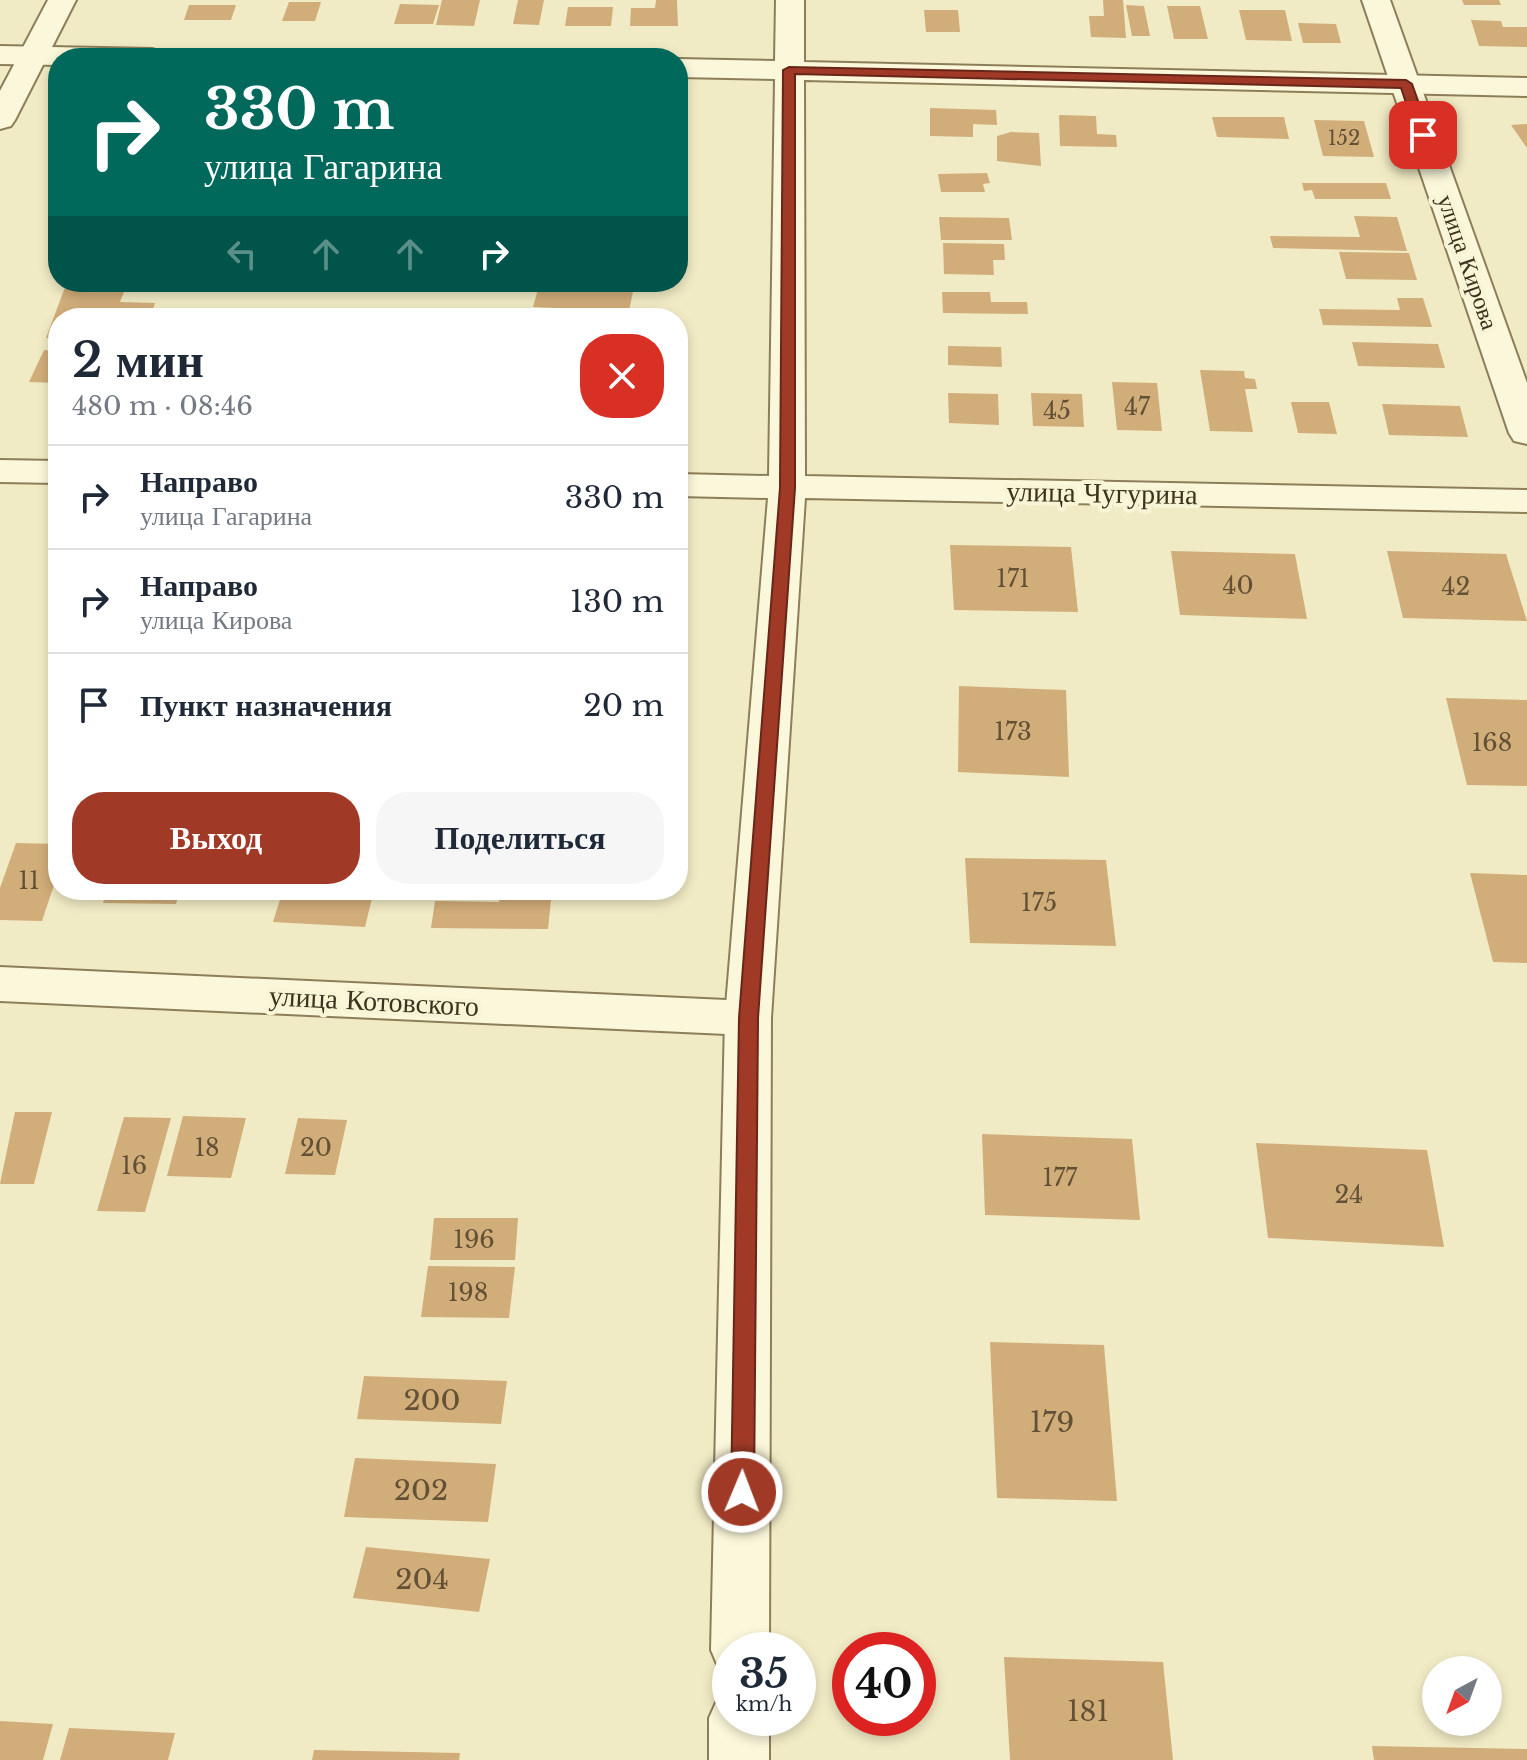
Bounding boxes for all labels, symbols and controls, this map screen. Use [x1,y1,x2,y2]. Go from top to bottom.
text: 330 m [204,75,394,144]
icon: right [72,80,176,184]
pin [1389,101,1457,169]
icon: arrive [1401,113,1445,157]
house number: 152 [1328,126,1360,150]
text: улица Гагарина [204,144,442,189]
street label: улица Кирова [1431,191,1505,334]
icon: left [220,232,264,276]
icon: ahead [304,232,348,276]
icon: ahead [388,232,432,276]
icon: right [472,232,516,276]
text: 2 мин [72,330,204,390]
button: close [580,334,664,418]
text: 480 m · 08:46 [72,390,253,422]
house number: 47 [1124,392,1151,421]
house number: 45 [1043,396,1071,425]
text: Направо [140,463,258,500]
street label: улица Чугурина [1006,474,1198,512]
icon: right [72,475,116,519]
text: 330 m [565,479,664,516]
text: улица Гагарина [140,500,312,532]
house number: 171 [996,564,1030,593]
text: Направо [140,567,258,604]
house number: 40 [1222,571,1254,600]
house number: 42 [1442,572,1470,601]
icon: right [72,579,116,623]
text: 130 m [570,583,664,620]
text: улица Кирова [140,604,292,636]
icon: arrive [72,683,116,727]
text: Пункт назначения [140,687,392,724]
text: 20 m [583,687,664,724]
house number: 173 [994,717,1032,746]
house number: 168 [1472,728,1512,757]
button: Выход [72,792,360,884]
button: Поделиться [376,792,664,884]
house number: 11 [18,866,40,895]
house number: 175 [1021,888,1057,917]
street label: улица Котовского [268,978,480,1024]
house number: 18 [194,1133,220,1162]
house number: 20 [300,1133,332,1162]
house number: 16 [121,1151,147,1180]
house number: 177 [1043,1163,1078,1192]
house number: 24 [1335,1180,1363,1209]
house number: 196 [453,1225,495,1254]
house number: 198 [448,1278,488,1307]
house number: 200 [403,1383,461,1418]
house number: 179 [1030,1405,1074,1440]
position arrow [700,1450,784,1534]
house number: 202 [394,1473,448,1508]
house number: 204 [395,1562,449,1597]
speed limit sign: 40 [832,1632,936,1736]
text: 35 [739,1649,789,1699]
north arrow [1422,1656,1502,1736]
map controls [1422,1656,1502,1736]
text: km/h [736,1692,792,1716]
house number: 181 [1067,1694,1109,1729]

